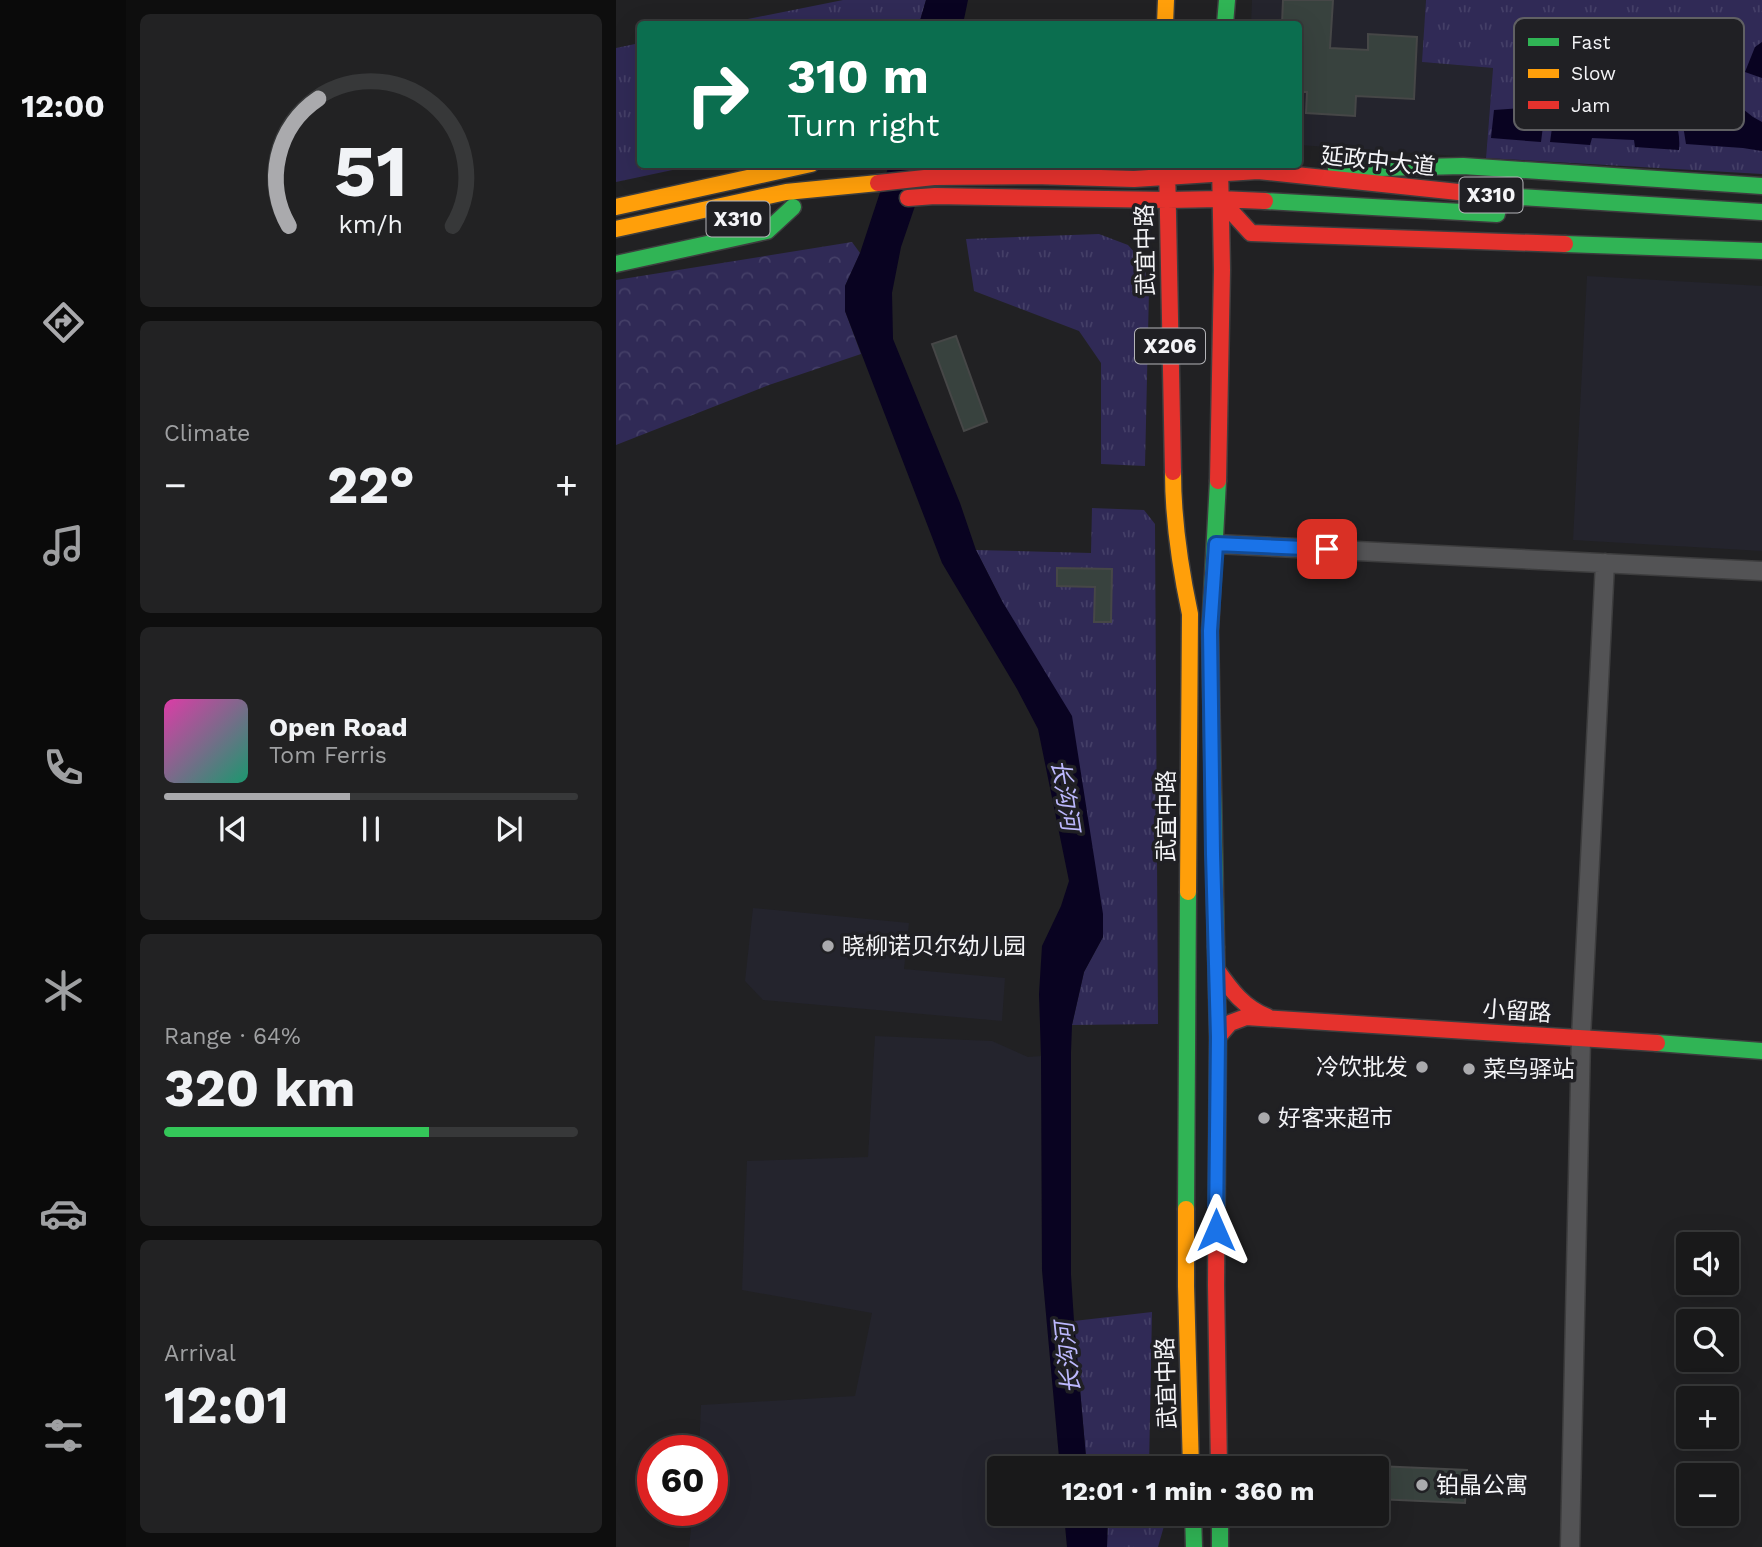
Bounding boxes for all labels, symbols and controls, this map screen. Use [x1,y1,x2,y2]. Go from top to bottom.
legend [1514,18,1744,130]
text: Fast [1571,31,1610,54]
text: 310 m [787,47,929,105]
icon: right [672,49,763,140]
text: Slow [1571,62,1616,85]
text: 12:00 [21,87,105,125]
text: Jam [1571,94,1610,117]
text: Turn right [787,106,939,144]
text: 51 [334,129,408,215]
street label: 延政中大道 [1319,142,1437,181]
road number: X310 [1460,178,1522,212]
road number: X310 [706,202,770,236]
street label: 武宜中路 [1131,204,1160,296]
text: km/h [339,210,403,239]
icon: directions [39,298,88,347]
road number: X206 [1135,328,1205,364]
text: Climate [164,420,250,447]
text: 22° [327,455,415,516]
text: − [164,463,187,507]
text: + [555,463,578,507]
pin [1297,519,1357,579]
icon: music [39,521,88,570]
icon: arrive [1308,530,1346,568]
text: Open Road [269,712,407,742]
text: Tom Ferris [269,742,387,769]
icon: phone [39,743,88,792]
water label: 长沟河 [1046,757,1085,837]
street label: 武宜中路 [1153,770,1180,862]
icon: previous [214,810,252,848]
icon: pause [352,810,390,848]
icon: next [490,810,528,848]
place label: 晓柳诺贝尔幼儿园 [842,933,1026,960]
marker: 晓柳诺贝尔幼儿园 [820,938,836,954]
icon: climate [39,966,88,1015]
street label: 小留路 [1482,996,1552,1027]
text: Range · 64% [164,1023,301,1050]
place label: 冷饮批发 [1316,1054,1408,1081]
place label: 菜鸟驿站 [1483,1056,1575,1083]
text: 320 km [164,1058,355,1119]
marker: 冷饮批发 [1414,1059,1430,1075]
marker: 菜鸟驿站 [1461,1061,1477,1077]
place label: 好客来超市 [1278,1105,1393,1132]
marker: 好客来超市 [1256,1110,1272,1126]
icon: car [39,1189,88,1238]
position arrow [1179,1193,1253,1267]
map controls [1676,1232,1739,1526]
button: sound [1676,1232,1739,1295]
button: search [1676,1309,1739,1372]
water label: 长沟河 [1050,1317,1086,1395]
street label: 武宜中路 [1151,1337,1182,1429]
text: Arrival [164,1340,236,1367]
text: 12:01 [164,1375,289,1436]
button: + [1676,1386,1739,1449]
icon: filters [39,1411,88,1460]
speed limit sign: 60 [637,1435,728,1526]
button: − [1676,1463,1739,1526]
place label: 铂晶公寓 [1436,1472,1528,1499]
text: 12:01 · 1 min · 360 m [1061,1476,1315,1506]
marker: 铂晶公寓 [1414,1477,1430,1493]

